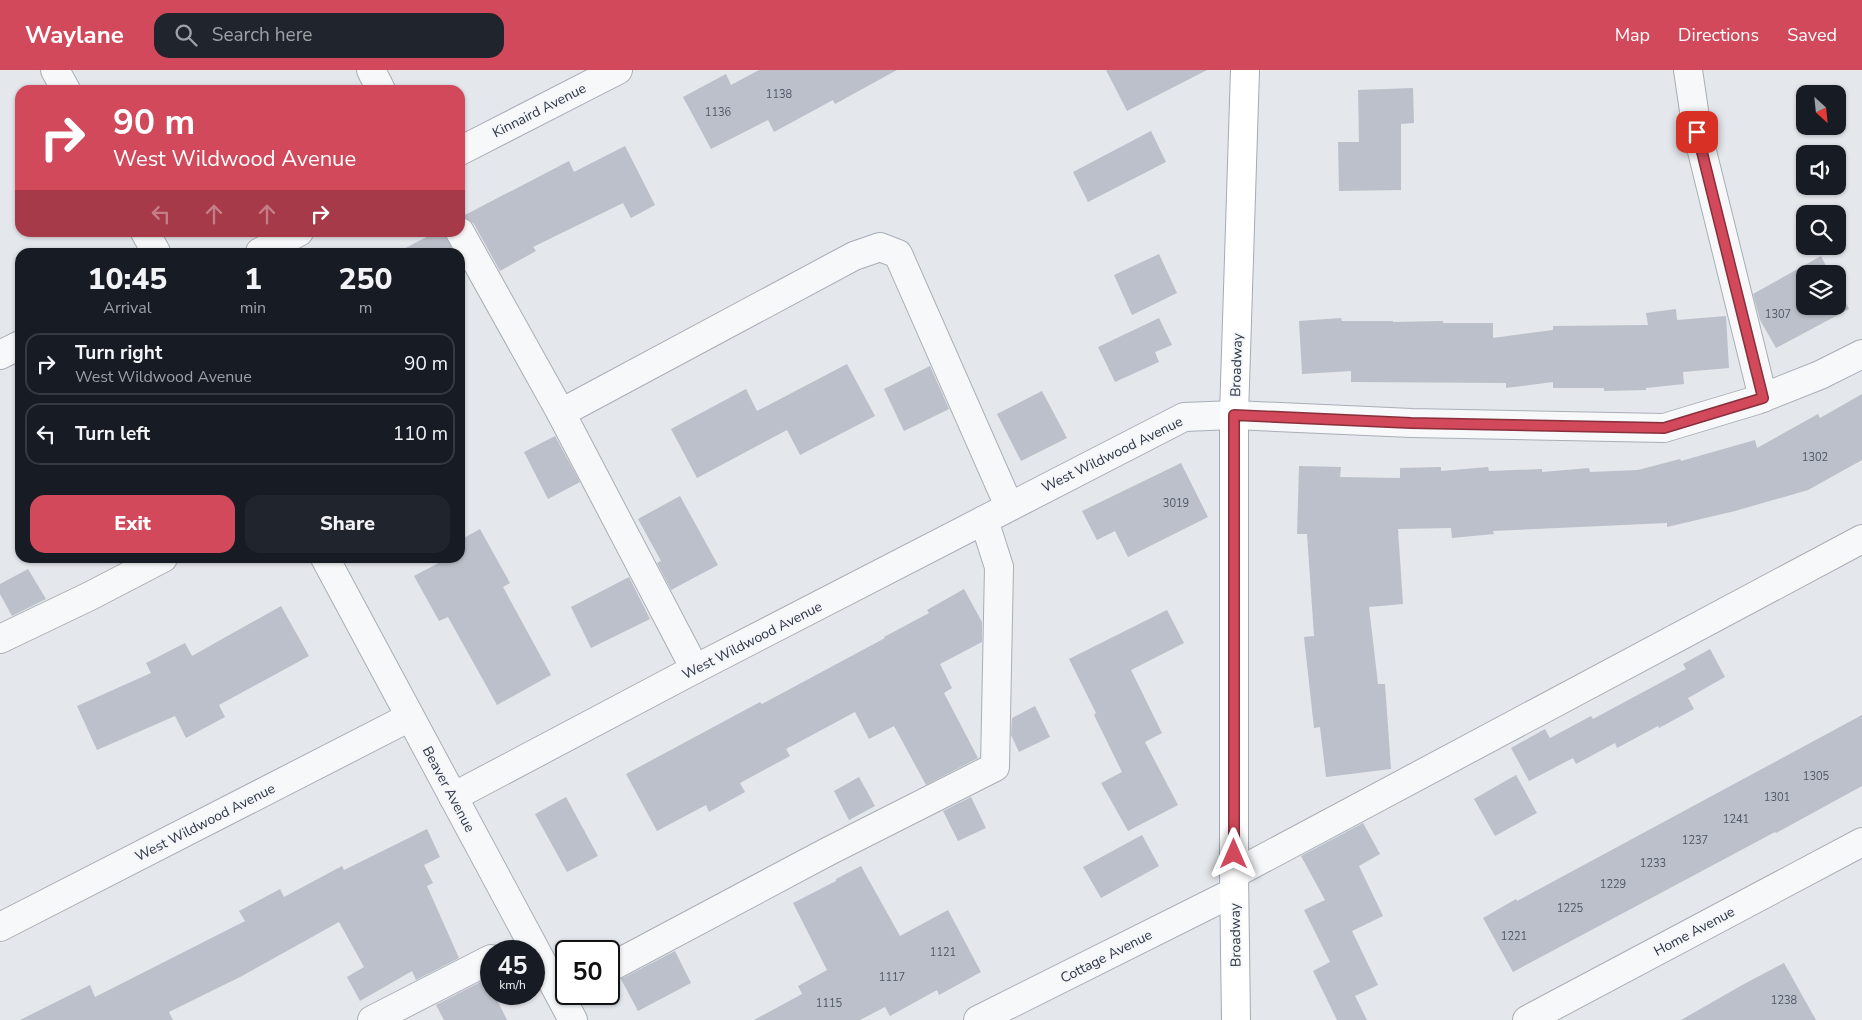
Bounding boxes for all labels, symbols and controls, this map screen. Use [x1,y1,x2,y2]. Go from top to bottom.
search box [154,13,504,58]
text: Waylane [25,19,124,51]
icon: search [172,21,200,49]
text: Search here [212,22,312,48]
text: Map [1615,23,1650,47]
text: Directions [1678,23,1759,47]
text: Saved [1787,23,1837,47]
street label: Kinnaird Avenue [489,79,589,142]
north arrow [1796,85,1846,135]
map controls [1796,85,1846,315]
house number: 1138 [766,87,793,102]
text: 90 m [113,99,195,146]
icon: right [30,105,95,170]
house number: 1136 [705,105,732,120]
pin [1676,111,1718,153]
icon: arrive [1683,118,1711,146]
text: West Wildwood Avenue [113,144,356,174]
button: sound [1796,145,1846,195]
icon: left [147,200,175,228]
icon: ahead [200,200,228,228]
icon: ahead [253,200,281,228]
icon: right [306,200,334,228]
button: search [1796,205,1846,255]
text: 10:45 [87,259,167,300]
text: 1 [244,259,262,300]
text: 250 [339,259,393,300]
button: layers [1796,265,1846,315]
text: Arrival [103,297,151,319]
text: min [240,297,266,319]
text: m [359,297,372,319]
house number: 1307 [1765,307,1791,322]
street label: Broadway [1226,332,1247,397]
text: Turn right [75,340,162,366]
icon: right [32,350,60,378]
text: 90 m [404,351,448,377]
text: West Wildwood Avenue [75,366,252,388]
street label: West Wildwood Avenue [1039,412,1186,497]
icon: left [32,420,60,448]
text: Turn left [75,421,150,447]
text: 110 m [393,421,448,447]
house number: 1302 [1802,450,1828,465]
button: Exit [30,495,235,553]
button: Share [245,495,450,553]
house number: 3019 [1163,496,1189,511]
street label: West Wildwood Avenue [679,597,825,684]
street label: Beaver Avenue [418,743,479,836]
house number: 1305 [1803,769,1830,784]
street label: West Wildwood Avenue [132,779,278,866]
house number: 1301 [1764,790,1790,805]
house number: 1241 [1723,812,1749,827]
position arrow [1207,827,1259,879]
house number: 1237 [1682,833,1708,848]
house number: 1233 [1640,856,1666,871]
house number: 1229 [1600,877,1626,892]
house number: 1225 [1557,901,1584,916]
street label: Broadway [1225,902,1246,967]
street label: Home Avenue [1650,902,1738,961]
street label: Cottage Avenue [1057,925,1155,988]
house number: 1221 [1501,929,1527,944]
speed limit sign: 50 [555,940,620,1005]
house number: 1121 [930,945,956,960]
text: 45 [497,949,528,983]
house number: 1117 [879,970,905,985]
text: km/h [499,977,526,993]
house number: 1238 [1771,993,1798,1008]
house number: 1115 [816,996,843,1011]

